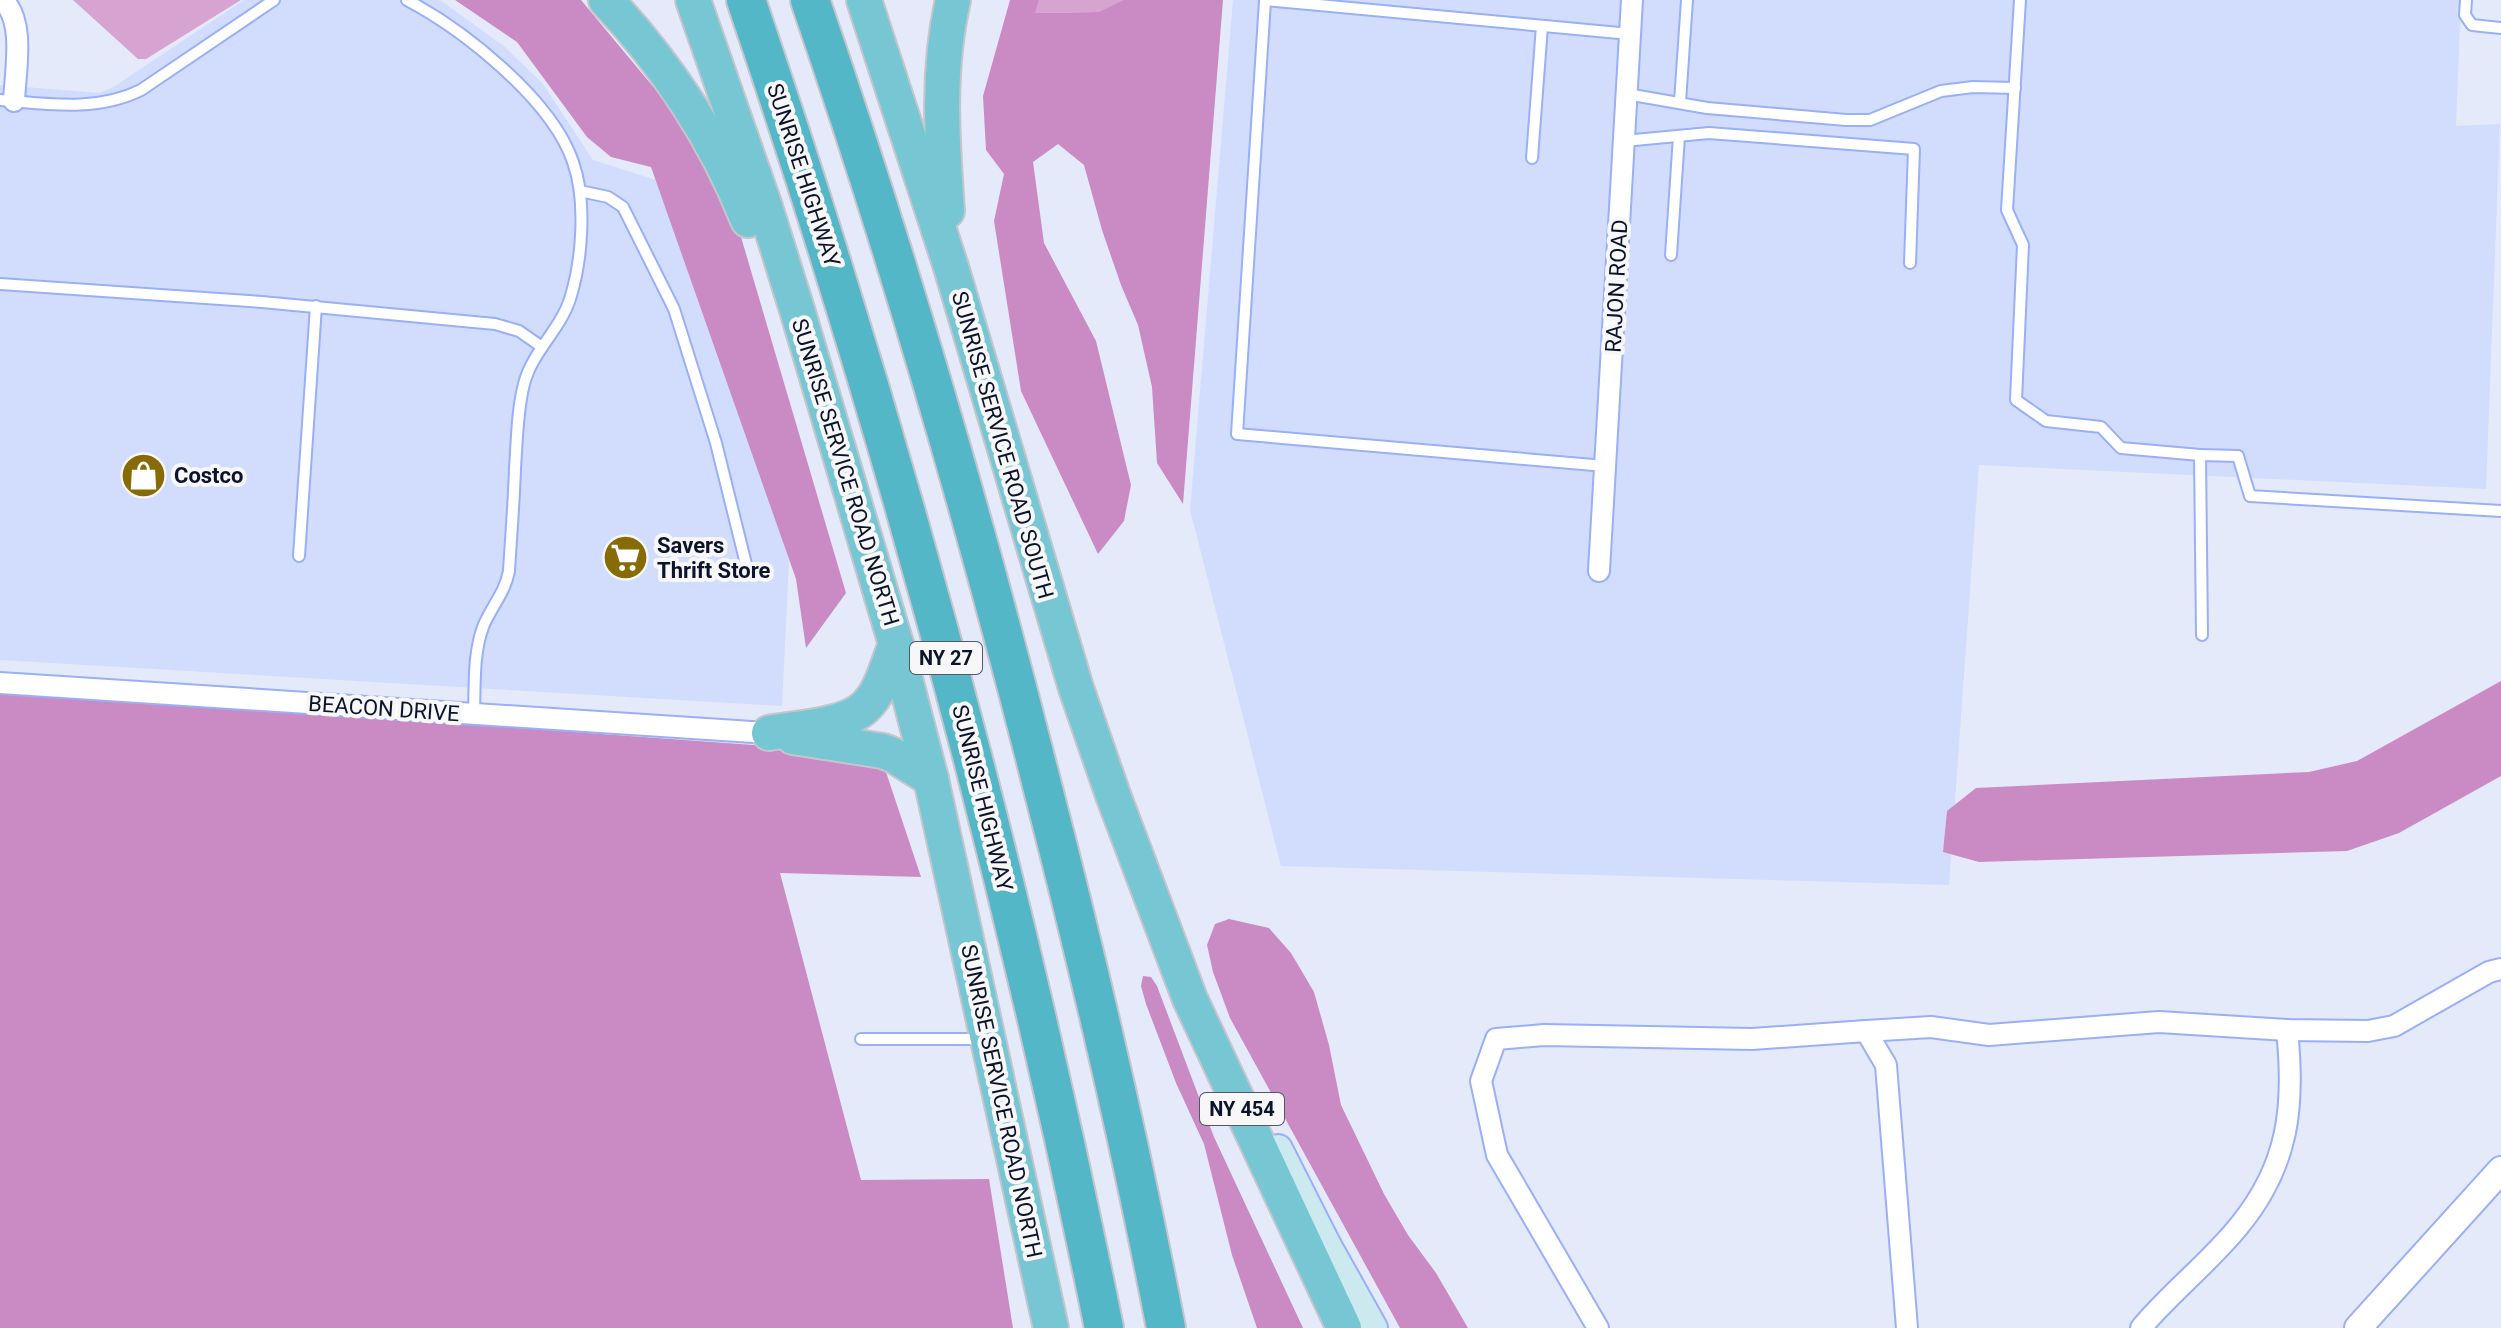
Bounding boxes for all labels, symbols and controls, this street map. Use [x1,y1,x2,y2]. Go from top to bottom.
street label: SUNRISE HIGHWAY [762,80,845,271]
street label: RAJON ROAD [1601,219,1632,353]
street label: SUNRISE SERVICE ROAD SOUTH [947,288,1058,602]
street label: SUNRISE SERVICE ROAD NORTH [787,316,904,629]
shop icon: Costco [119,451,167,499]
place label: Costco [174,463,243,488]
place label: Savers Thrift Store [657,533,771,583]
supermarket icon: Savers Thrift Store [602,534,650,582]
road number: NY 27 [910,642,982,674]
street label: BEACON DRIVE [308,691,460,726]
street label: SUNRISE HIGHWAY [947,702,1018,895]
street label: SUNRISE SERVICE ROAD NORTH [956,942,1047,1260]
road number: NY 454 [1200,1093,1284,1125]

